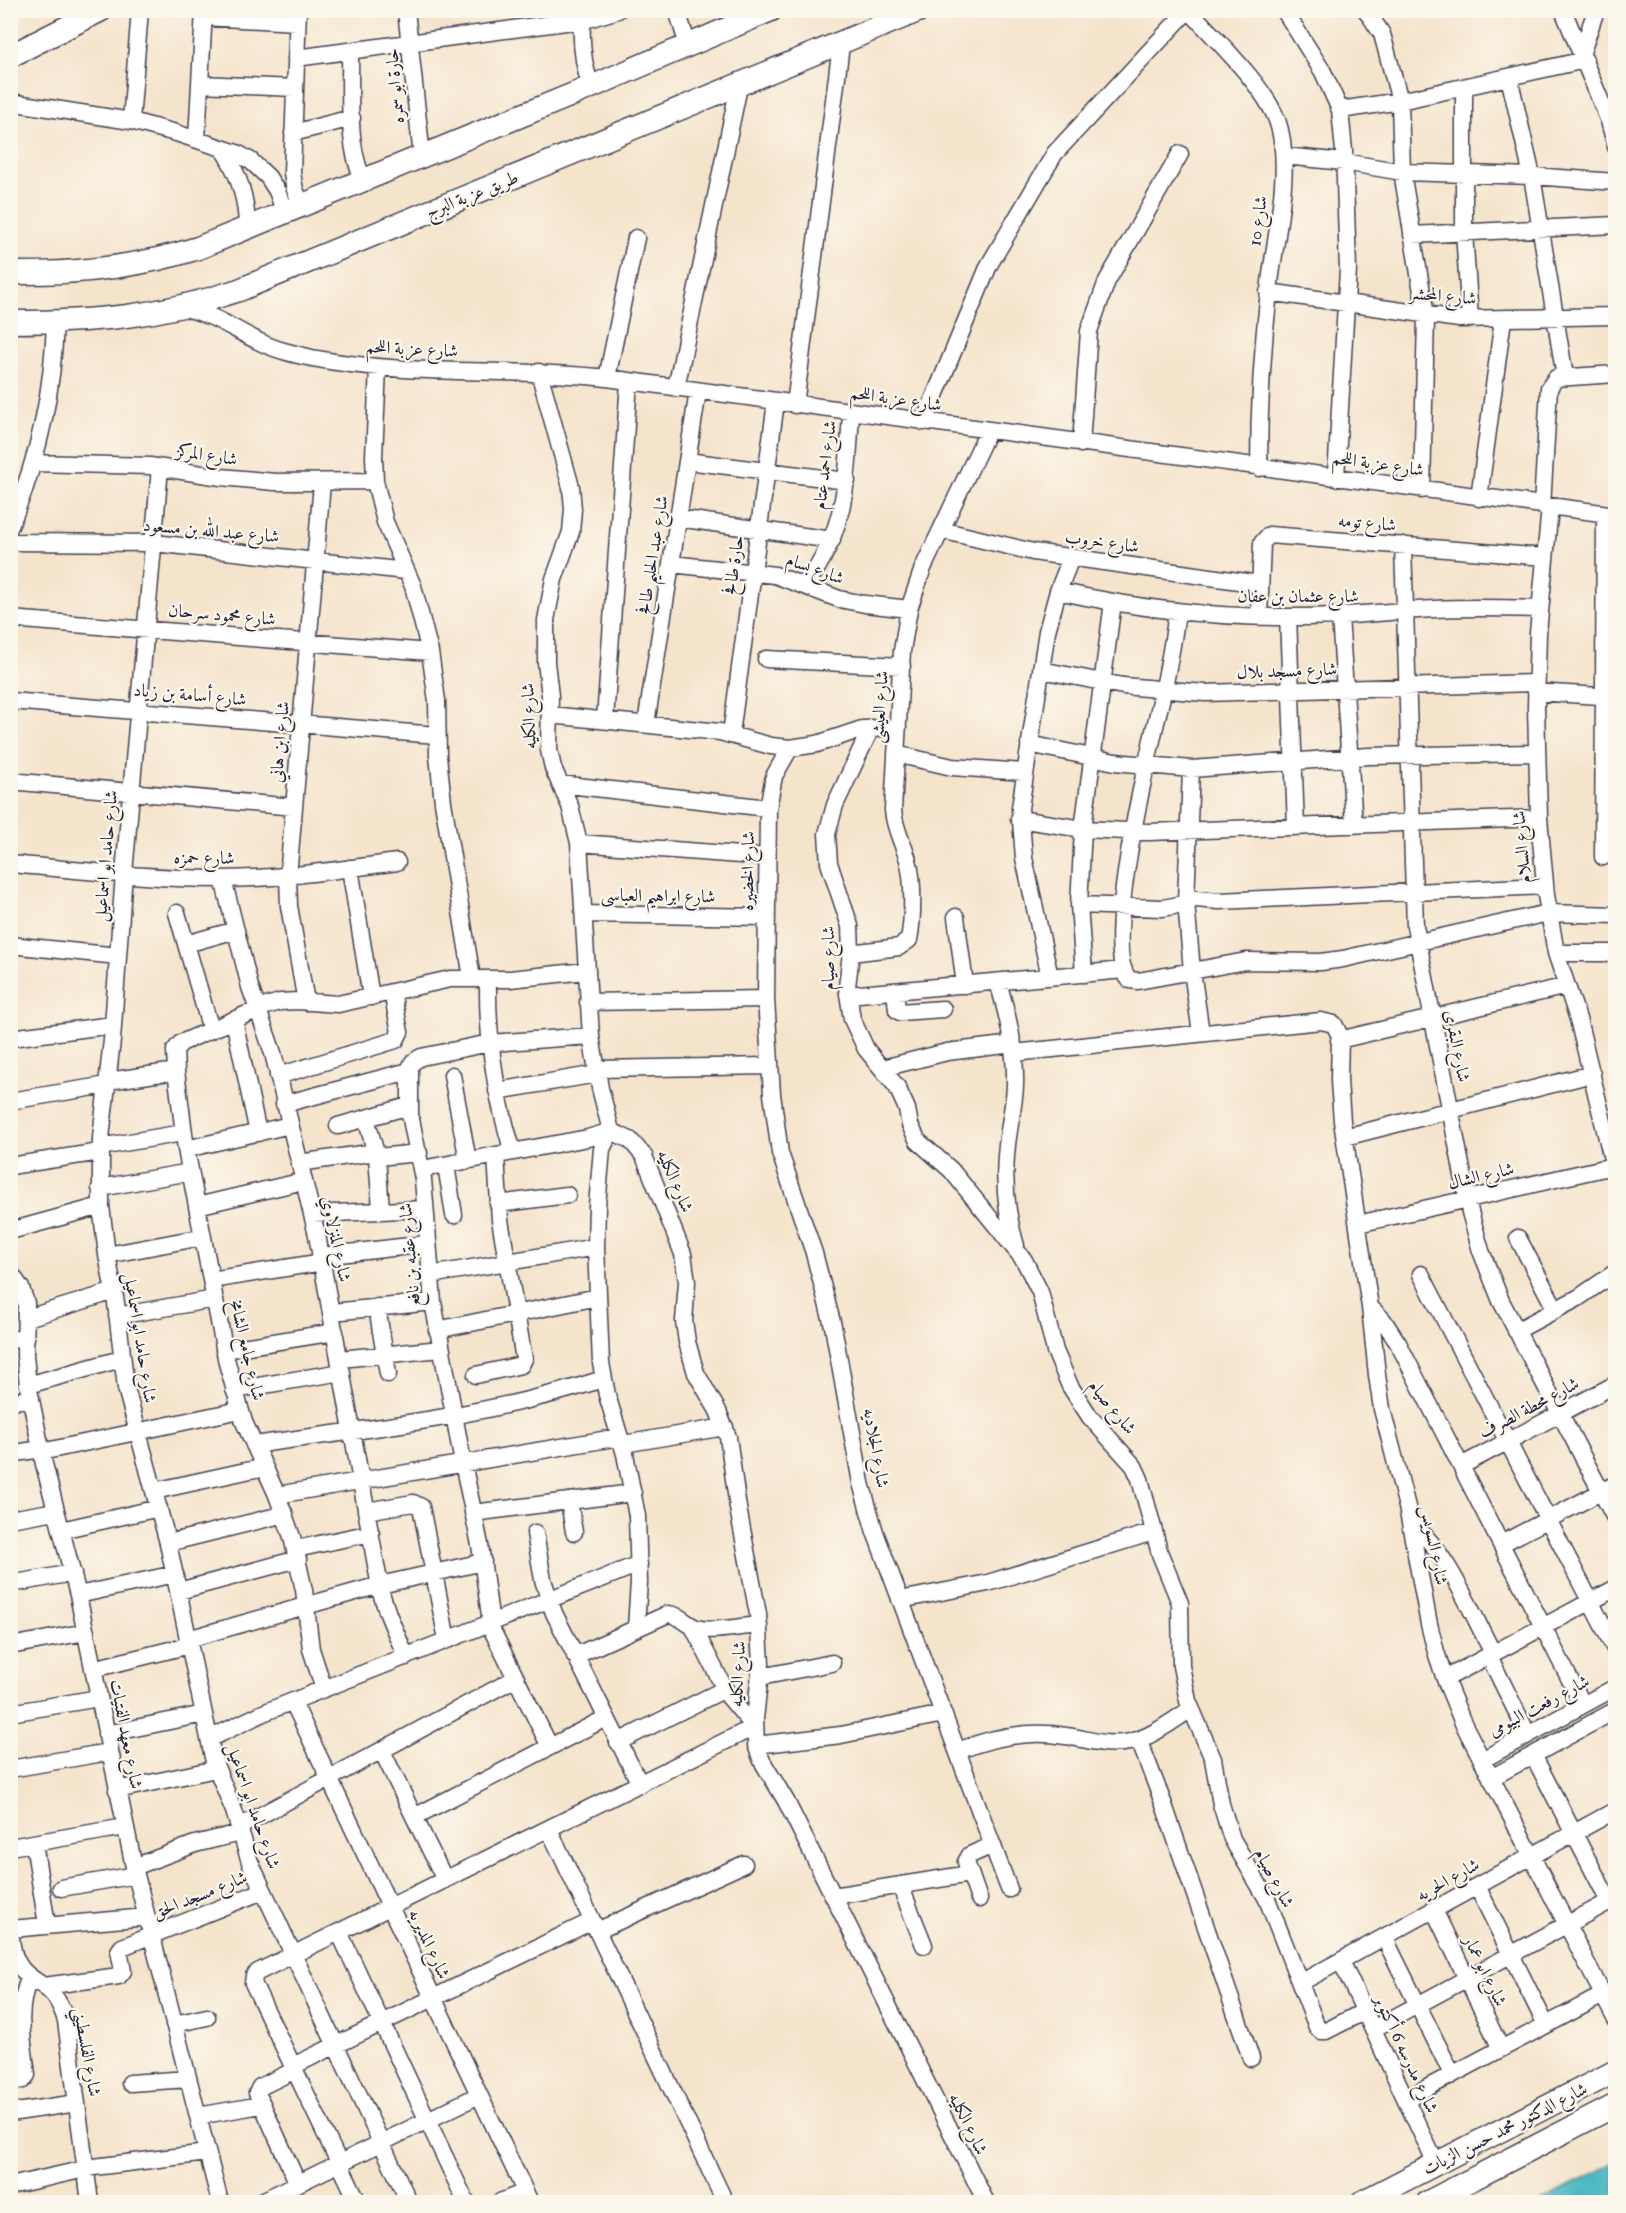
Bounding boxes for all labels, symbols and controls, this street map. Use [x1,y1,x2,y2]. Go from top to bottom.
street label: حارة ابو سمره [380,47,410,125]
street label: طريق عزبة البرج [422,166,523,228]
street label: شارع 10 [1243,194,1276,248]
street label: شارع المحشر [1406,281,1477,313]
street label: شارع عزبة اللحم [365,335,459,368]
street label: شارع عزبة اللحم [848,381,943,422]
street label: شارع احمد عتام [808,419,846,511]
street label: شارع المركز [172,439,239,474]
street label: شارع عزبة اللحم [1330,446,1425,487]
street label: شارع عبد الحليم طافح [632,494,680,617]
street label: شارع تومه [1337,509,1397,540]
street label: شارع عبد الله بن مسعود [142,511,280,551]
street label: شارع خروب [1063,525,1141,562]
street label: حارة طافح [718,534,754,597]
street label: شارع بسام [781,548,847,594]
street label: شارع عثمان بن عفان [1237,585,1359,611]
street label: شارع محمود سرحان [167,599,277,634]
street label: شارع مسجد بلال [1236,658,1338,687]
street label: شارع العيشى [866,670,897,744]
street label: شارع أسامة بن زياد [132,677,248,714]
street label: شارع الكليه [516,682,545,750]
street label: شارع ابن هاني [265,700,298,784]
street label: شارع حامد ابو اسماعيل [89,789,126,923]
street label: شارع السلام [1507,809,1541,884]
street label: شارع الخضيره [736,831,763,911]
street label: شارع حمزه [173,846,235,873]
street label: شارع ابراهيم العباسى [600,883,716,915]
street label: شارع صيام [817,926,844,990]
street label: شارع البقرى [1436,1008,1475,1085]
street label: شارع الكليه [649,1146,699,1217]
street label: شارع الشال [1446,1157,1517,1198]
street label: شارع المنزلاوي [313,1194,356,1285]
street label: شارع عقبه بن نافع [394,1202,430,1308]
street label: شارع حامد ابو اسماعيل [115,1271,162,1405]
street label: شارع جامع الشامخ [220,1297,270,1404]
street label: شارع محطة الصرف [1475,1372,1585,1447]
street label: شارع صيام [1080,1375,1141,1442]
street label: شارع الجلاديه [855,1406,894,1490]
street label: شارع السويس [1412,1503,1453,1588]
street label: شارع الكليه [725,1640,754,1708]
street label: شارع رفعت البيومى [1484,1670,1595,1745]
street label: شارع معهد الفتيات [101,1677,148,1791]
street label: شارع حامد ابو اسماعيل [218,1740,285,1873]
street label: شارع صيام [1245,1844,1299,1914]
street label: شارع الحريه [1412,1853,1485,1909]
street label: شارع مسجد الحق [149,1866,252,1927]
street label: شارع المديريه [400,1905,455,1984]
street label: شارع ابو عمار [1454,1930,1512,2012]
street label: شارع مدرسه 6 أكتوبر [1365,1988,1445,2118]
street label: شارع الفلسطيني [63,2006,106,2099]
street label: شارع الدكتور محمد حسن الزيات [1419,2077,1593,2183]
street label: شارع الكليه [940,2089,993,2160]

